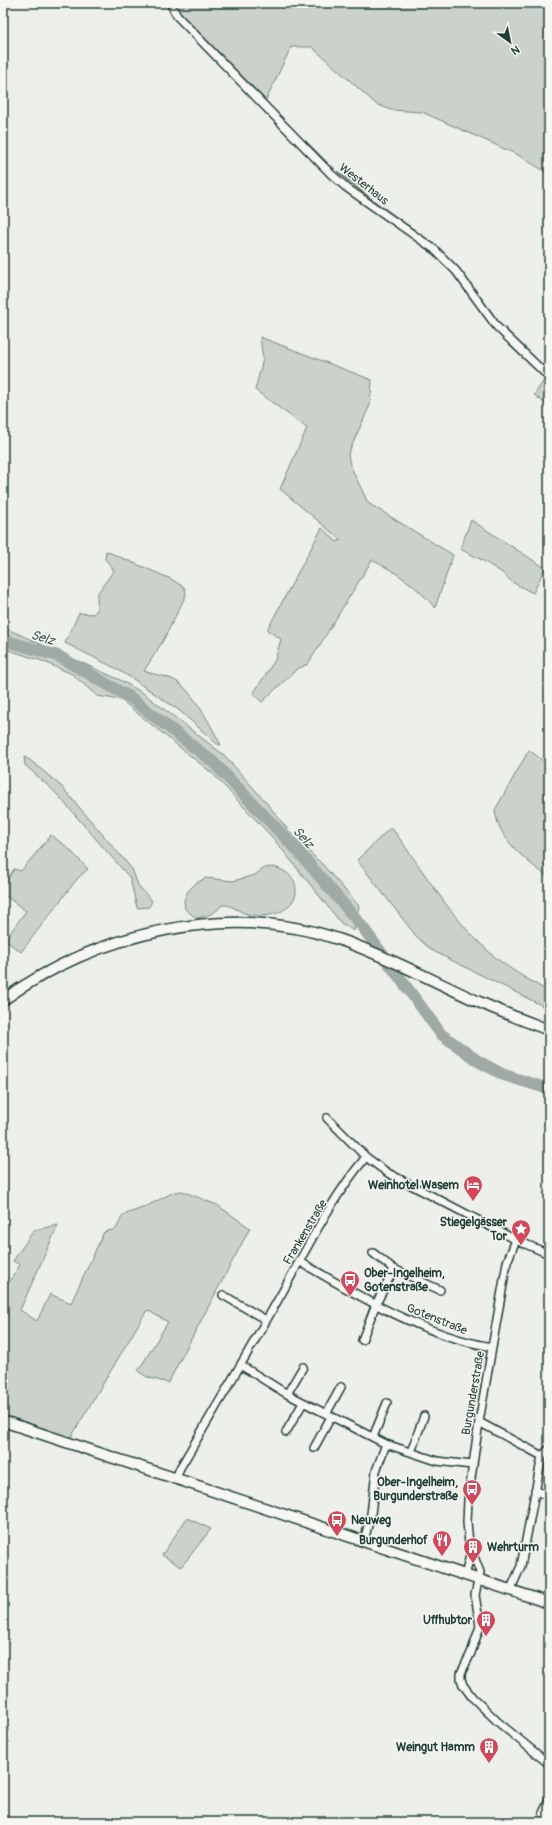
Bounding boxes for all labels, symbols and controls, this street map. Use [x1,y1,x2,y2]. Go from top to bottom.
north arrow [490,22,530,62]
text: N [508,42,522,58]
street label: Westerhaus [336,160,392,209]
water label: Selz [29,627,59,650]
water label: Selz [289,824,319,853]
hotel icon: Weinhotel Wasem [462,1174,484,1202]
place label: Weinhotel Wasem [368,1178,459,1193]
street label: Frankenstraße [280,1197,331,1268]
place label: Stiegelgässer Tor [440,1215,508,1244]
place icon: Stiegelgässer Tor [510,1218,532,1246]
place label: Ober-Ingelheim, Gotenstraße [364,1266,445,1295]
bus stop icon: Ober-Ingelheim, Gotenstraße [339,1269,361,1297]
street label: Gotenstraße [404,1301,469,1338]
street label: Burgunderstraße [459,1350,488,1436]
place label: Ober-Ingelheim, Burgunderstraße [373,1475,459,1504]
bus stop icon: Ober-Ingelheim, Burgunderstraße [461,1478,483,1506]
bus stop icon: Neuweg [326,1509,348,1537]
place label: Neuweg [351,1513,391,1528]
restaurant icon: Burgunderhof [431,1529,453,1557]
place label: Burgunderhof [359,1533,428,1548]
building icon: Wehrturm [462,1536,484,1564]
place label: Wehrturm [487,1540,539,1555]
building icon: Uffhubtor [475,1609,497,1637]
place label: Uffhubtor [423,1613,473,1628]
building icon: Weingut Hamm [478,1736,500,1764]
place label: Weingut Hamm [396,1740,475,1755]

